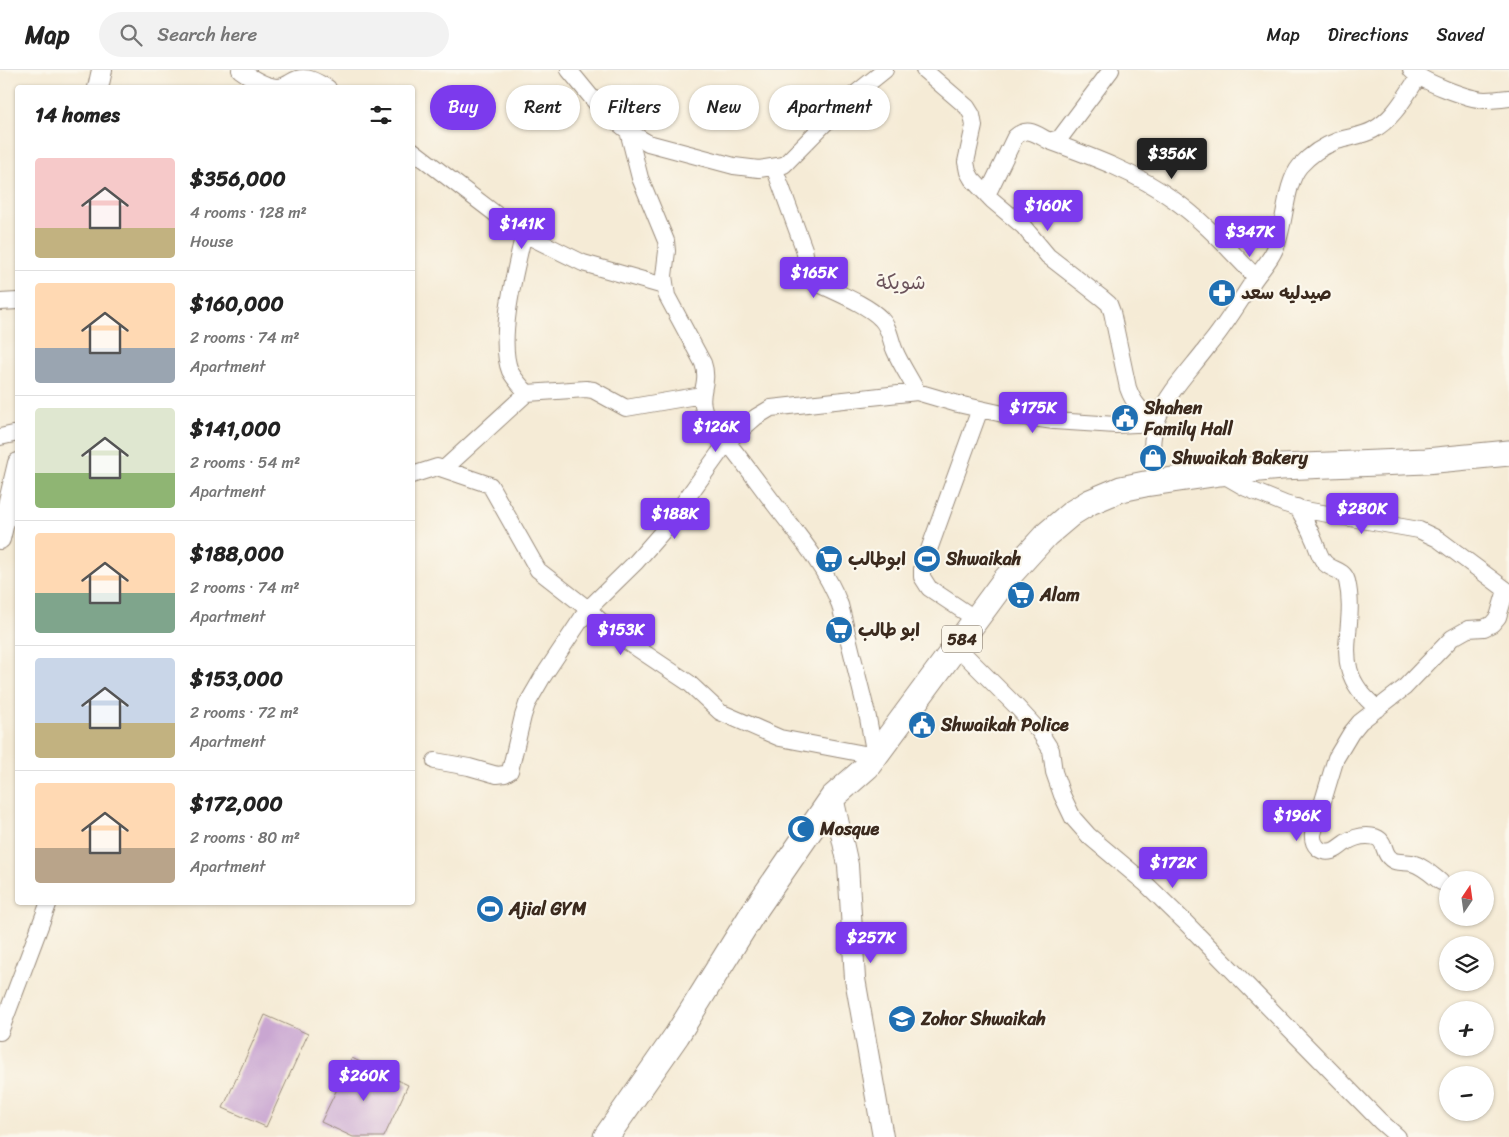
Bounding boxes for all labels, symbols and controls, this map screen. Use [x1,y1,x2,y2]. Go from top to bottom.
search box [99,12,449,57]
text: Map [25,14,69,56]
text: Search here [157,18,257,51]
text: Map [1267,19,1300,51]
text: Directions [1328,19,1409,51]
text: Saved [1437,19,1484,51]
icon: search [117,21,145,49]
chip: Buy [430,85,496,130]
chip: Rent [506,85,580,130]
chip: Filters [590,85,679,130]
chip: New [689,85,759,130]
chip: Apartment [769,85,890,130]
text: 14 homes [35,96,120,134]
icon: filters [367,101,395,129]
pin: $356K [1137,138,1207,180]
text: $356K [1148,139,1196,168]
text: $356,000 [190,160,286,198]
icon: home [75,178,135,238]
pin: $160K [1013,190,1083,232]
text: $160K [1025,191,1071,220]
text: 4 rooms · 128 m² [190,198,307,227]
pin: $141K [487,208,557,250]
text: $141K [500,209,544,238]
pin: $347K [1215,216,1285,258]
text: $347K [1226,217,1274,246]
text: House [190,227,233,256]
pin: $165K [779,256,849,299]
text: $165K [791,258,837,287]
district label: شويكة [876,265,926,300]
place label: صيدليه سعد [1241,277,1332,309]
pharmacy icon: صيدليه سعد [1207,278,1237,308]
text: $160,000 [190,285,284,323]
icon: home [75,303,135,363]
text: 2 rooms · 74 m² [190,323,300,352]
text: Apartment [190,352,266,381]
pin: $175K [998,392,1068,434]
place label: Shahen Family Hall [1143,392,1234,445]
text: $175K [1010,393,1056,422]
public building icon: Shahen Family Hall [1110,403,1140,433]
text: $141,000 [190,410,281,448]
pin: $126K [681,410,751,453]
text: $126K [693,412,739,441]
icon: home [75,428,135,488]
place label: Shwaikah Bakery [1171,442,1308,474]
shop icon: Shwaikah Bakery [1138,443,1168,473]
text: 2 rooms · 54 m² [190,448,300,477]
text: Apartment [190,477,266,506]
pin: $280K [1327,492,1397,535]
text: $280K [1337,494,1387,523]
pin: $188K [640,498,710,540]
text: $188K [652,499,698,528]
text: $188,000 [190,535,284,573]
place label: ابوطالب [848,543,906,575]
place label: Shwaikah [945,543,1022,575]
supermarket icon: ابوطالب [814,544,844,574]
sports icon: Shwaikah [912,544,942,574]
icon: home [75,553,135,613]
text: 2 rooms · 74 m² [190,573,300,602]
place label: Alam [1039,579,1080,611]
supermarket icon: Alam [1006,580,1036,610]
text: Apartment [190,602,266,631]
pin: $153K [586,614,656,656]
place label: ابو طالب [858,614,920,646]
text: $153K [598,615,644,644]
supermarket icon: ابو طالب [824,615,854,645]
road number: 584 [942,626,982,652]
text: $153,000 [190,660,283,698]
icon: home [75,678,135,738]
text: 2 rooms · 72 m² [190,698,299,727]
place label: Shwaikah Police [940,709,1069,741]
public building icon: Shwaikah Police [907,710,937,740]
text: Apartment [190,727,266,756]
text: $172,000 [190,785,283,823]
pin: $196K [1262,800,1332,842]
text: $196K [1274,801,1320,830]
icon: home [75,803,135,863]
place label: Mosque [819,813,880,845]
mosque icon: Mosque [786,814,816,844]
text: 2 rooms · 80 m² [190,823,300,852]
pin: $172K [1138,846,1208,889]
text: $172K [1150,848,1196,877]
text: Apartment [190,852,266,881]
north arrow [1439,871,1494,926]
map controls [1439,871,1494,1121]
place label: Ajial GYM [508,893,587,925]
sports icon: Ajial GYM [475,894,505,924]
pin: $257K [836,922,906,964]
text: $257K [847,923,895,952]
button: layers [1439,936,1494,991]
button: + [1439,1001,1494,1056]
place label: Zohor Shwaikah [920,1003,1046,1035]
school or university icon: Zohor Shwaikah [887,1004,917,1034]
pin: $260K [329,1060,399,1102]
text: $260K [340,1061,388,1090]
button: − [1439,1066,1494,1121]

